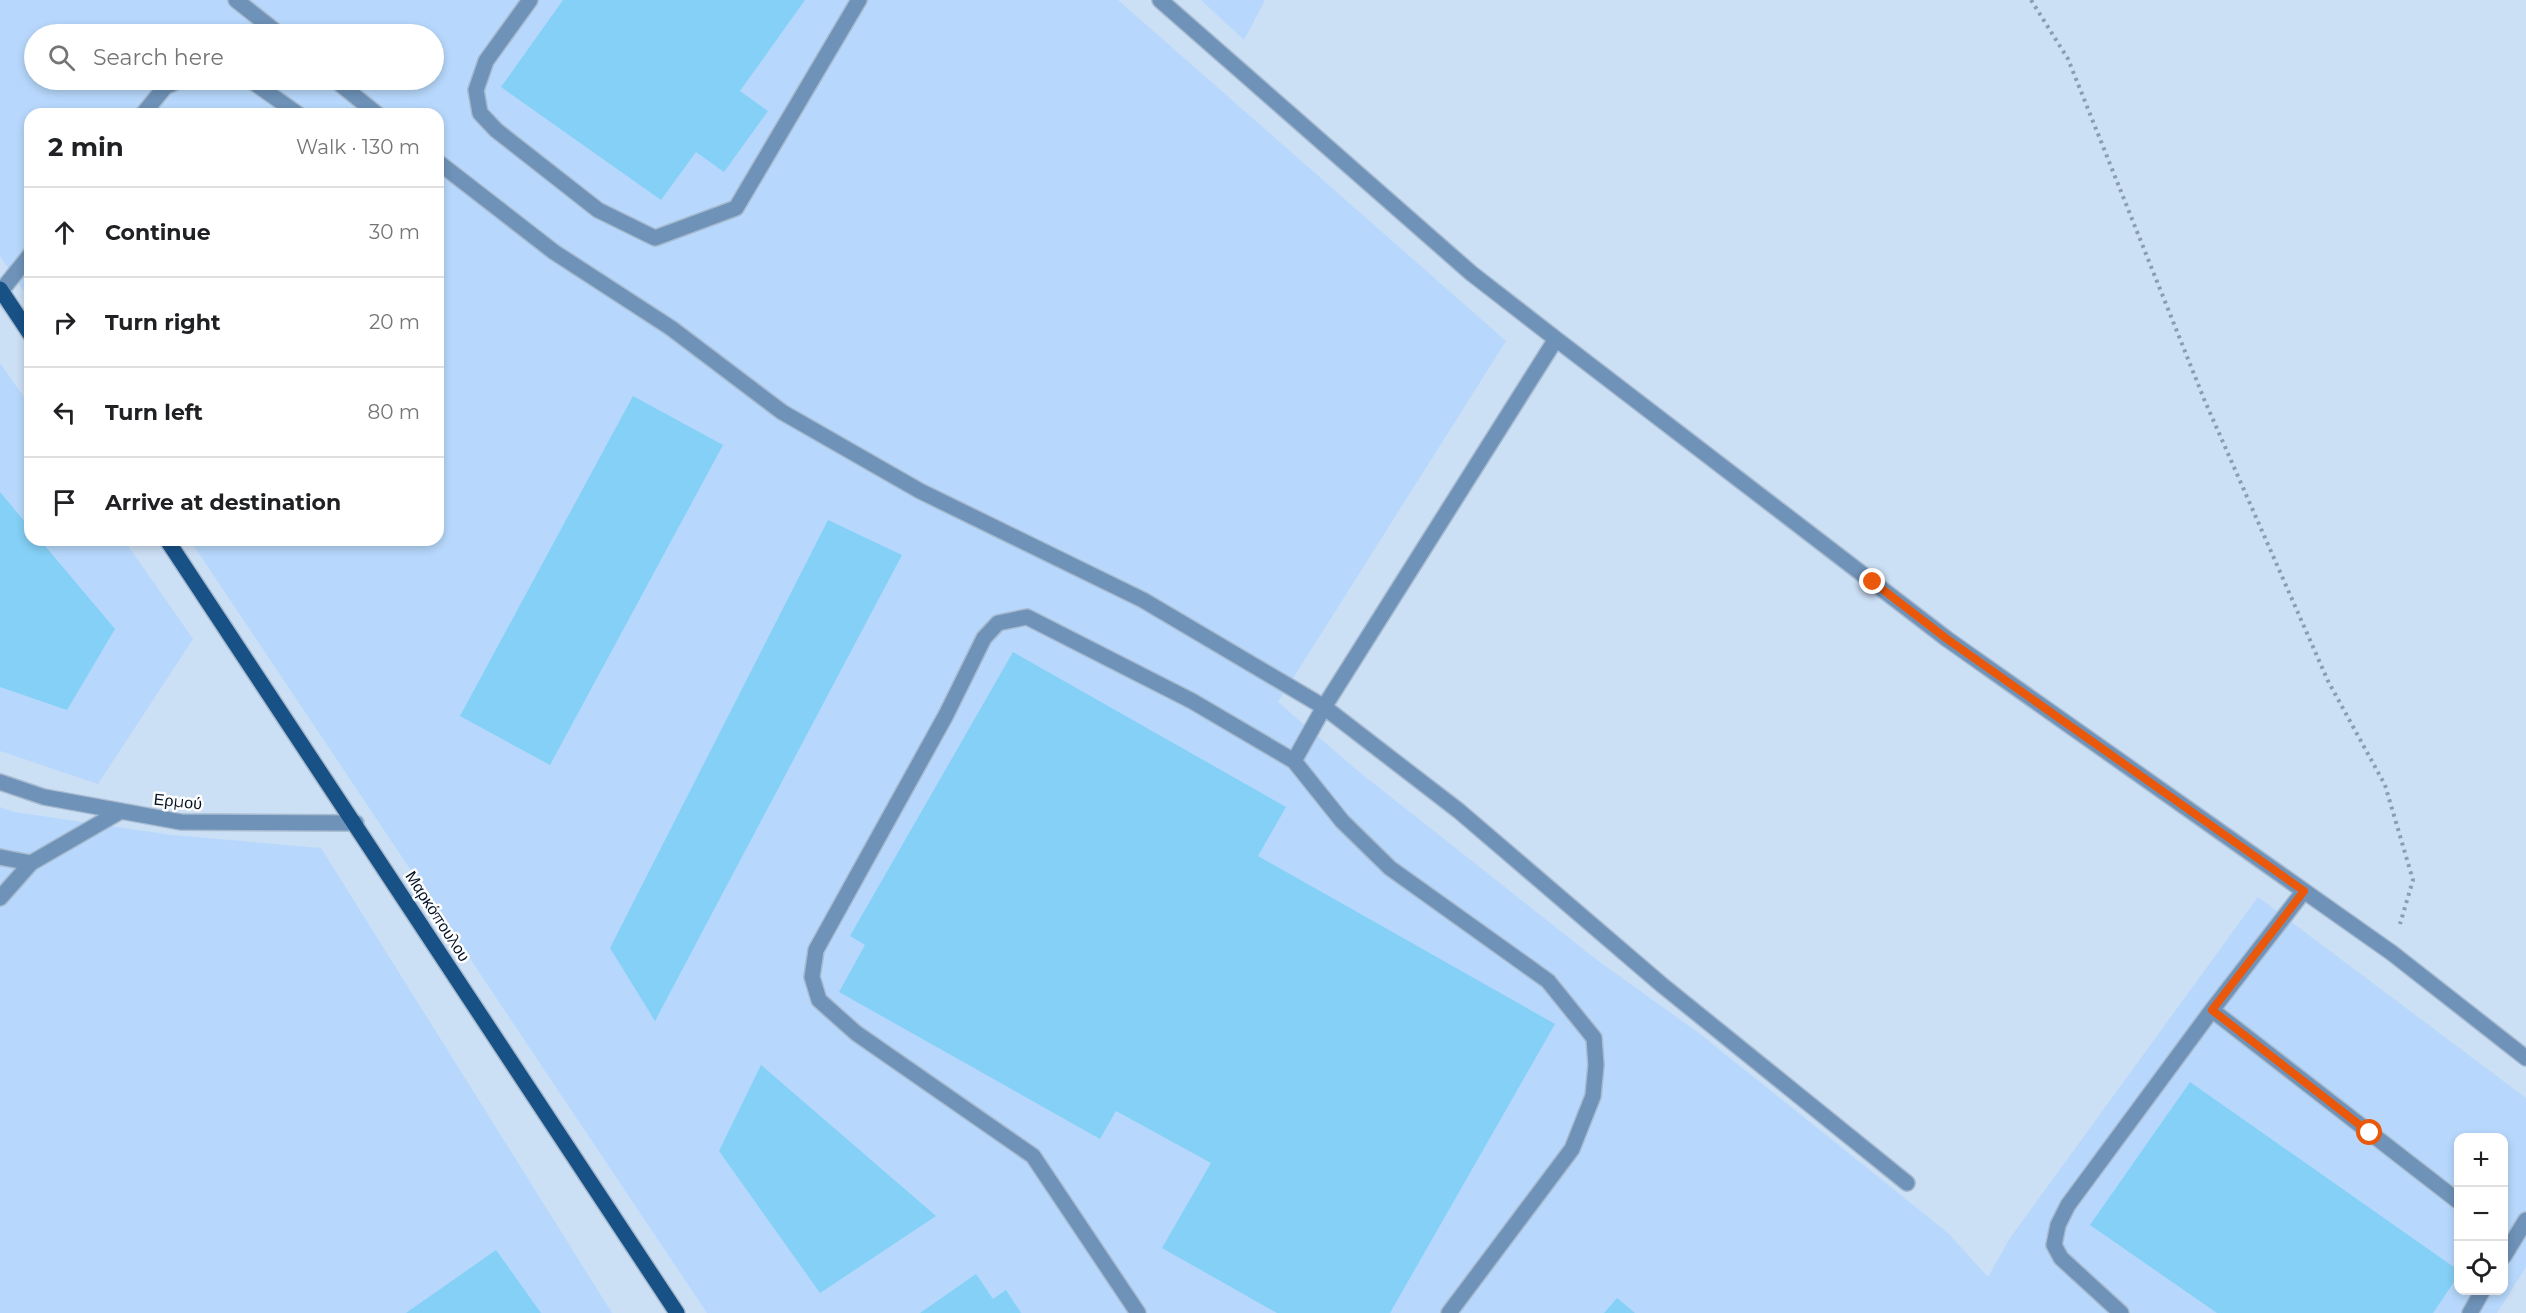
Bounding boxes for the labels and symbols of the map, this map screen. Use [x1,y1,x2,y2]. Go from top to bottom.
route end [1859,568,1885,594]
street label: Ερμού [153,790,203,813]
street label: Μαρκόπουλου [401,868,474,965]
route start [2356,1119,2382,1145]

